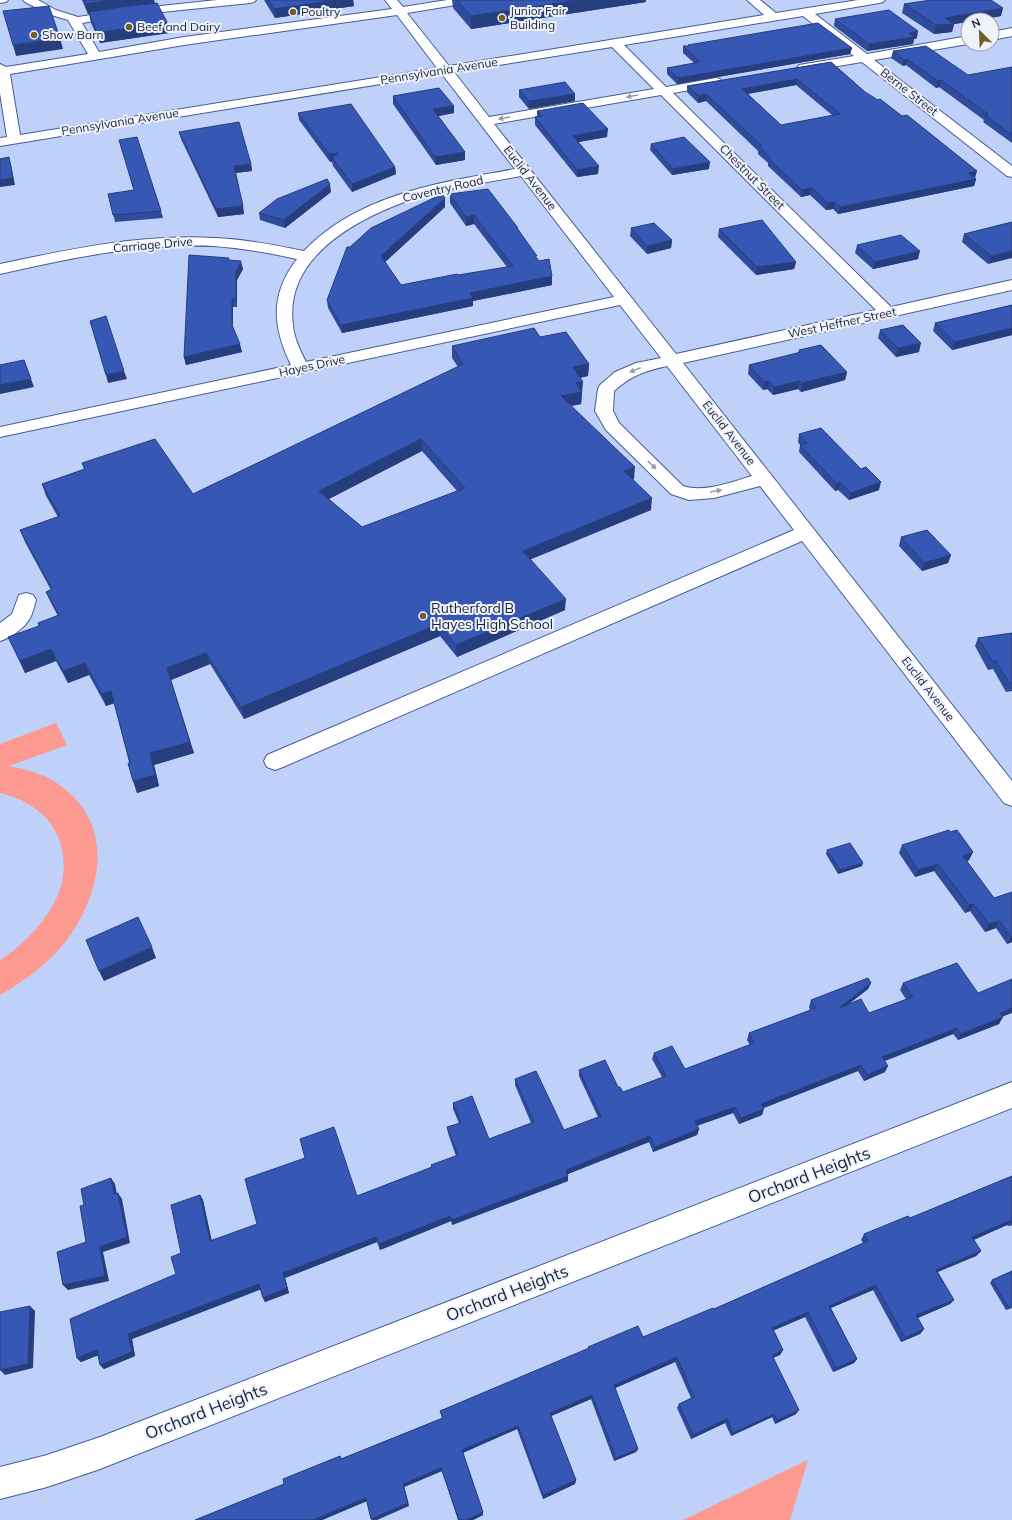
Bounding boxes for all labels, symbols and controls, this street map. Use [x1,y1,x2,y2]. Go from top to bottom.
place label: Junior Fair Building [510,3,567,32]
place label: Poultry [301,4,341,19]
marker: Poultry [288,7,298,17]
north arrow [960,12,1000,52]
marker: Junior Fair Building [497,13,507,23]
text: N [969,15,983,31]
place label: Beef and Dairy [137,19,221,34]
marker: Beef and Dairy [124,22,134,32]
place label: Show Barn [42,27,104,42]
marker: Show Barn [29,30,39,40]
street label: Pennsylvania Avenue [379,54,499,87]
street label: Berne Street [878,64,941,119]
one-way arrow [626,94,638,100]
street label: Pennsylvania Avenue [60,105,180,138]
one-way arrow [498,115,510,121]
street label: Chestnut Street [717,141,788,212]
street label: Euclid Avenue [501,142,560,213]
street label: Coventry Road [401,172,485,205]
street label: Carriage Drive [113,234,193,255]
street label: West Heffner Street [786,304,897,341]
street label: Hayes Drive [277,351,346,380]
one-way arrow [628,368,640,374]
street label: Euclid Avenue [700,397,759,468]
one-way arrow [647,460,657,470]
one-way arrow [709,488,722,494]
place label: Rutherford B Hayes High School [431,599,553,633]
marker: Rutherford B Hayes High School [418,611,428,621]
street label: Euclid Avenue [899,653,958,724]
street label: Orchard Heights [745,1142,873,1208]
street label: Orchard Heights [443,1260,571,1326]
street label: Orchard Heights [142,1378,270,1444]

